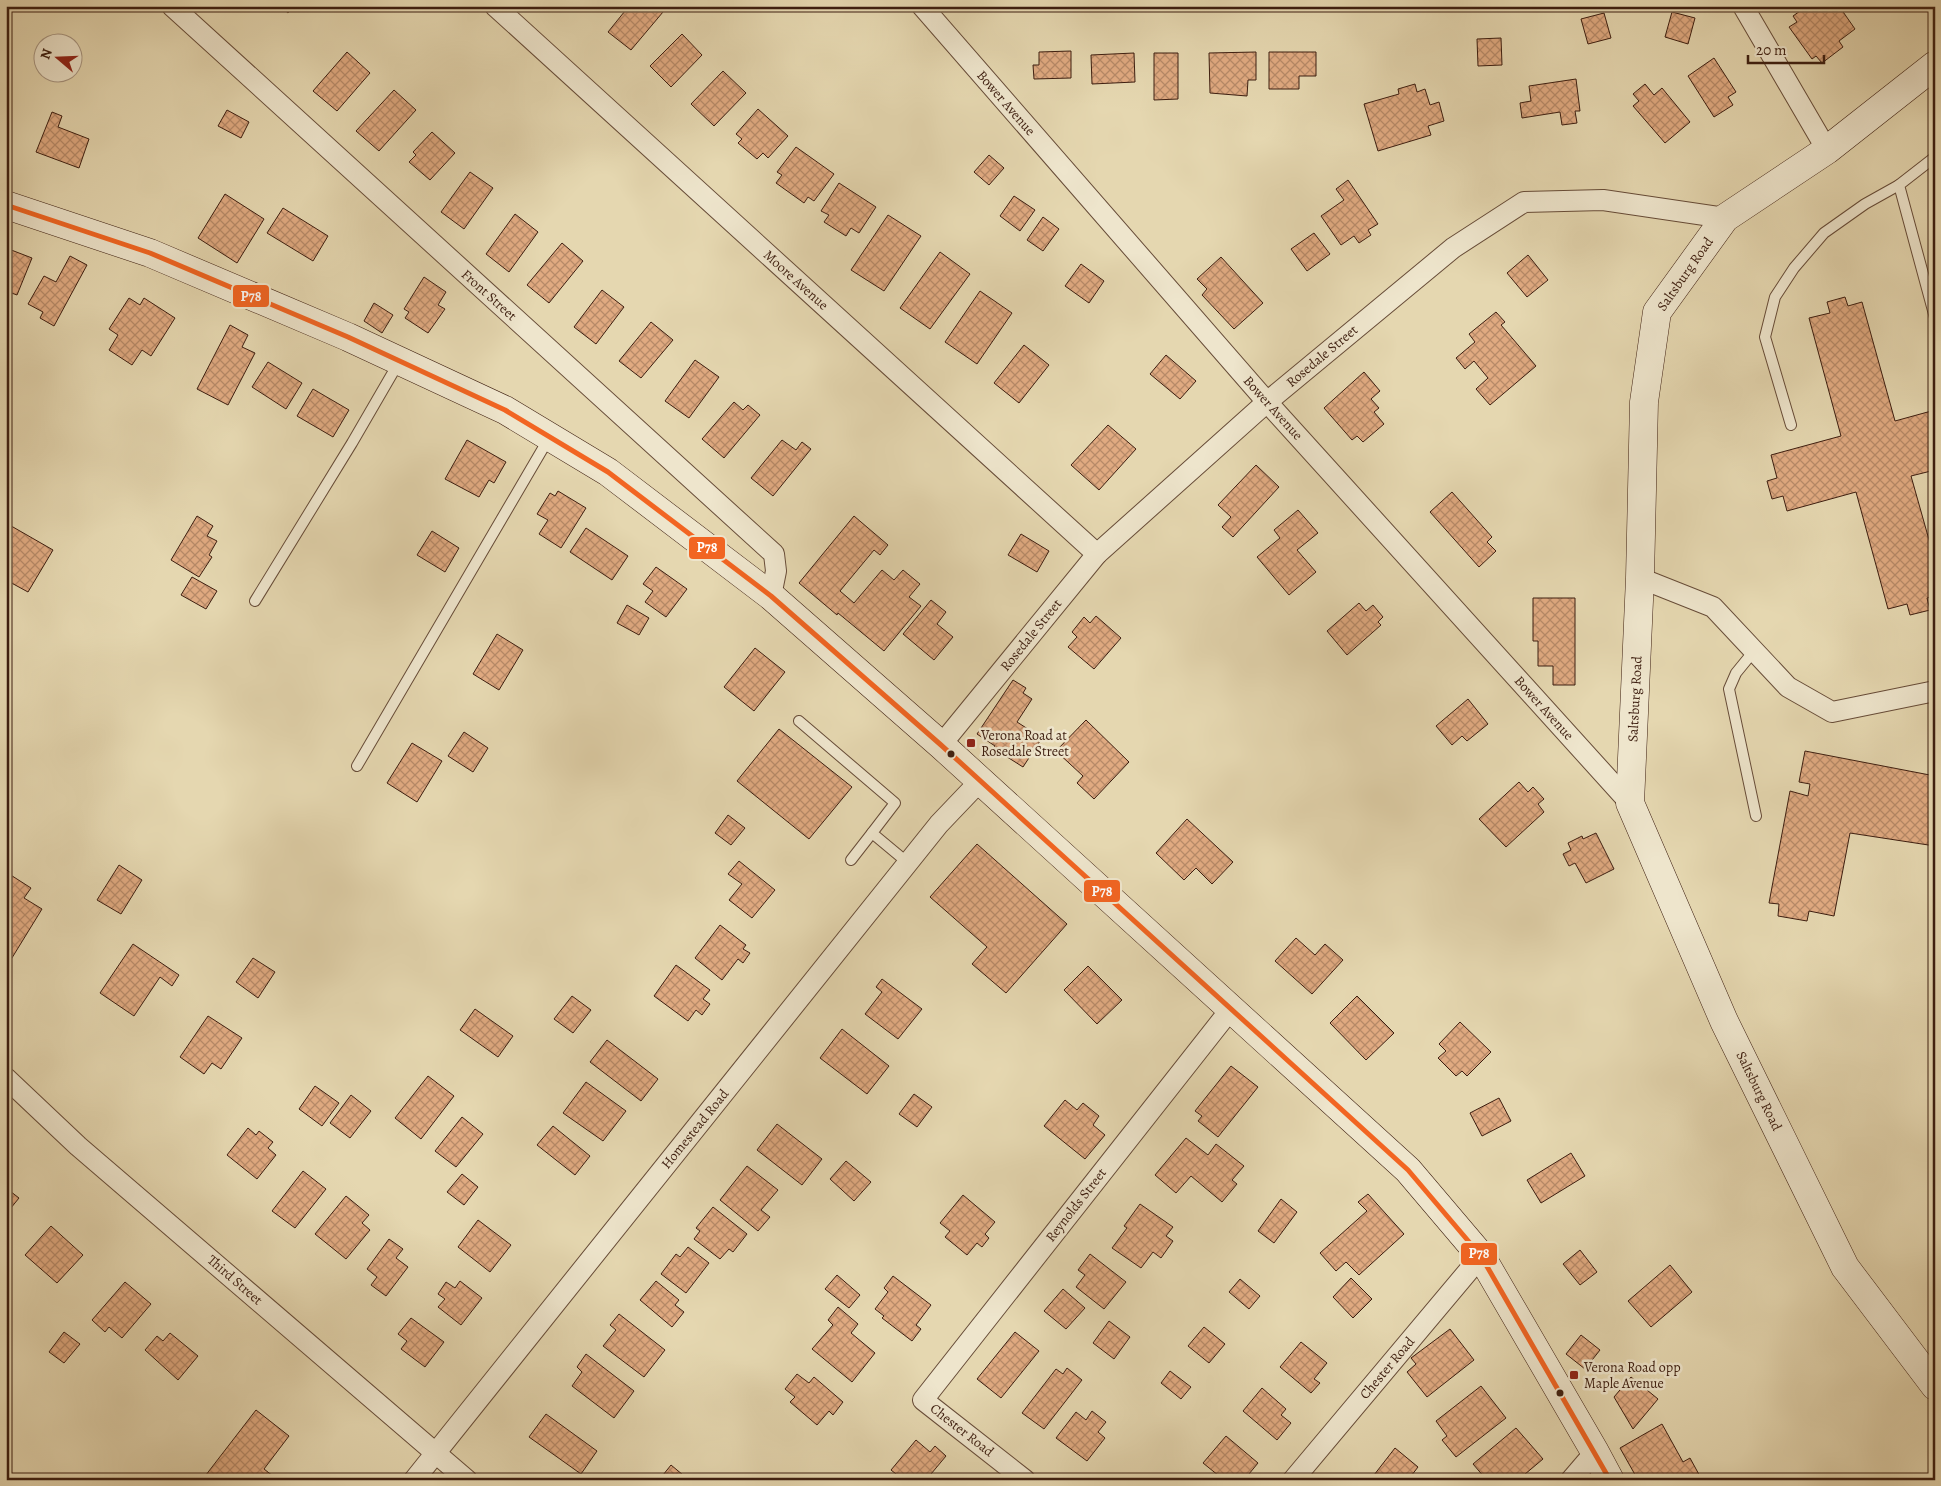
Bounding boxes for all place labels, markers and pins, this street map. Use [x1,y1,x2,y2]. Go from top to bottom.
place label: Verona Road at Rosedale Street [980,726,1069,761]
marker: Verona Road at Rosedale Street [965,737,977,749]
unlabelled marker [946,749,956,759]
place label: Verona Road opp Maple Avenue [1583,1358,1681,1393]
marker: Verona Road opp Maple Avenue [1568,1369,1580,1381]
unlabelled marker [1555,1388,1565,1398]

